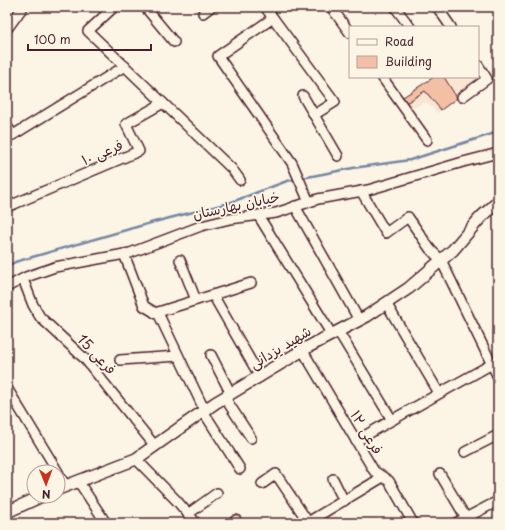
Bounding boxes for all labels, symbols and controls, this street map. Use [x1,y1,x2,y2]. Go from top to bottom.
scale bar [28,26,151,52]
legend [349,26,479,78]
text: 100 m [34,30,71,48]
text: Road [385,32,414,50]
text: Building [385,52,432,70]
street label: فرعی ۱۰ [78,134,126,170]
street label: خیابان بهارستان [191,186,281,224]
street label: شهید یزدانی [245,320,315,374]
street label: فرعی 15 [73,329,121,379]
street label: فرعی ۱۲ [346,406,388,458]
north arrow [26,464,66,504]
text: N [41,486,51,503]

